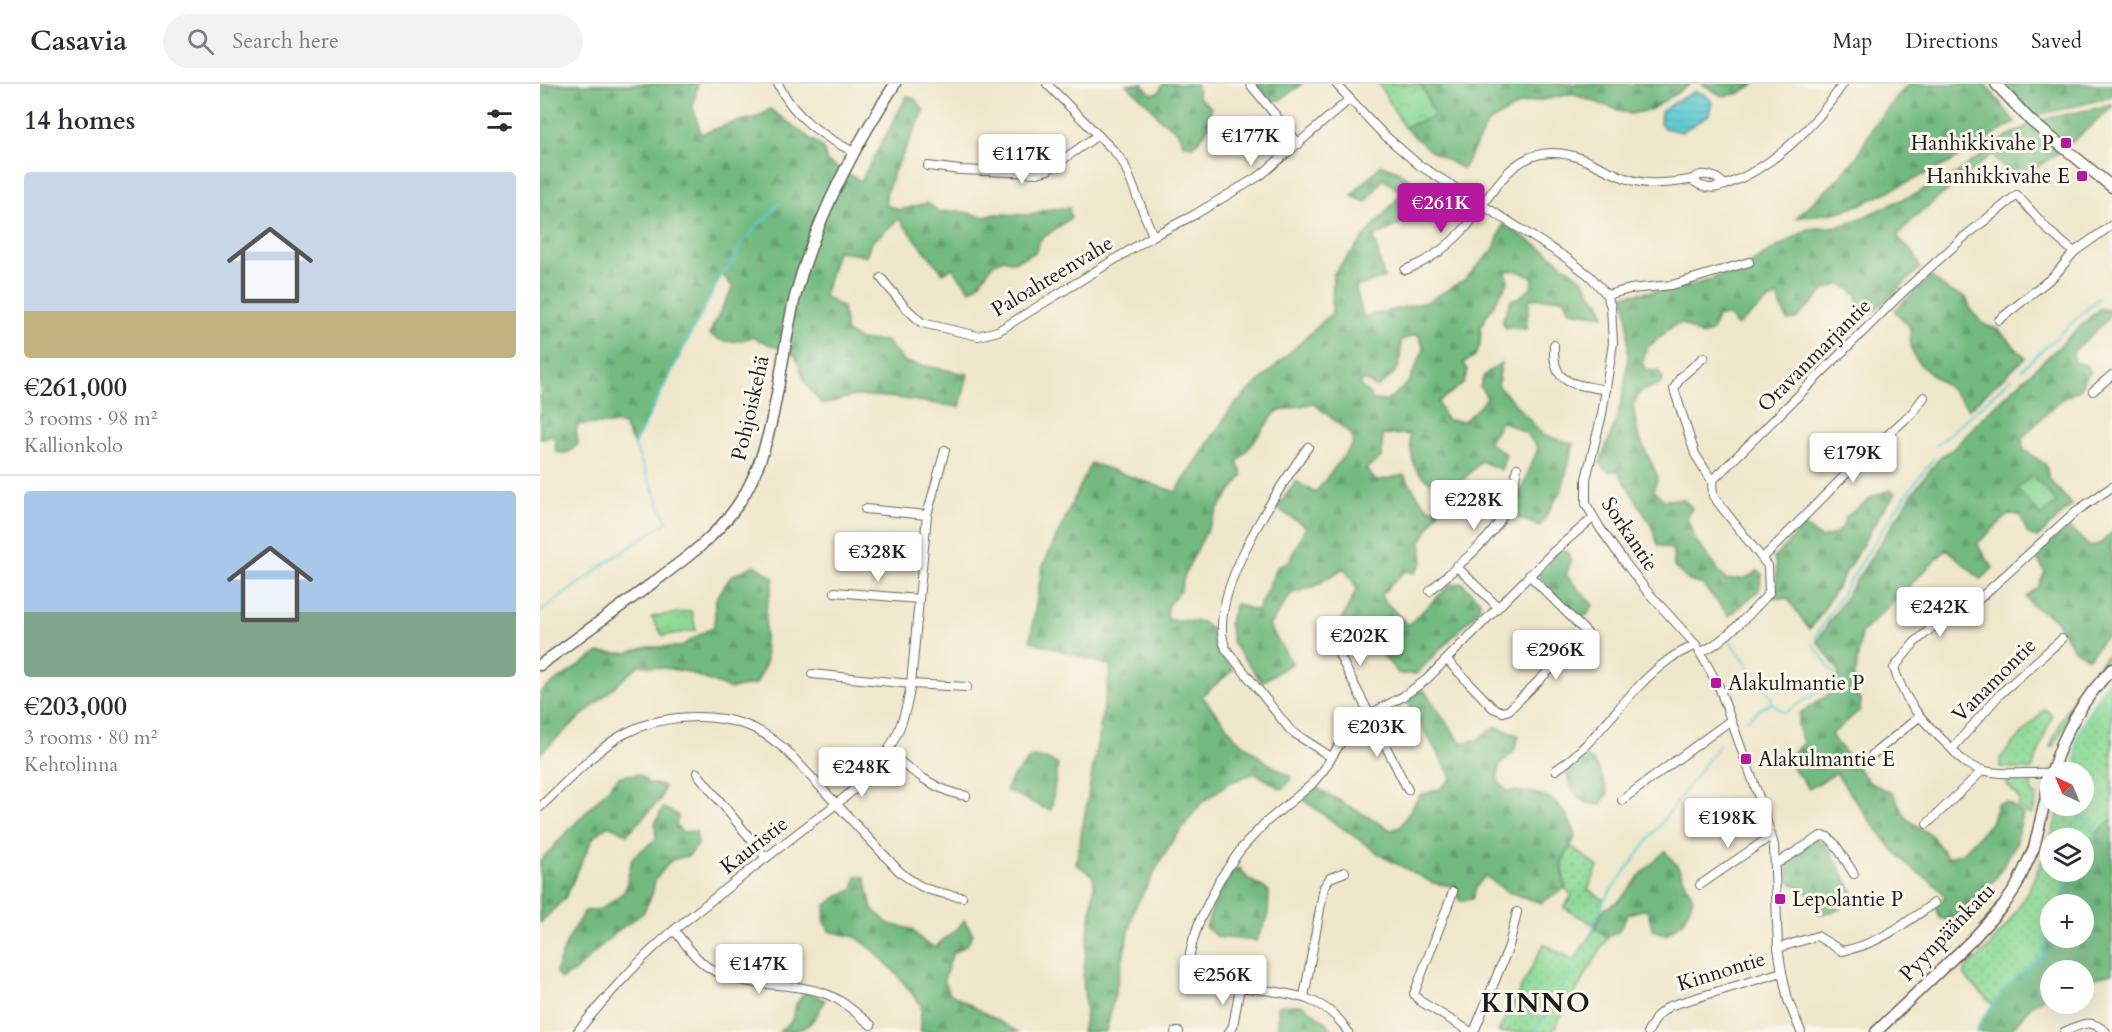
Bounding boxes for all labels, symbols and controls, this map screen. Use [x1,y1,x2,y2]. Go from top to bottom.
search box [163,14,583,68]
text: Casavia [30,22,127,60]
icon: search [184,25,217,58]
text: Search here [232,26,339,56]
text: Map [1832,27,1872,56]
text: Directions [1905,27,1998,56]
text: Saved [2031,27,2082,56]
text: 14 homes [24,103,135,138]
icon: filters [483,104,516,137]
pin: €177K [1209,116,1293,167]
text: €177K [1222,122,1280,149]
place label: Hanhikkivahe P [1911,129,2054,158]
pin: €117K [980,134,1064,185]
marker: Hanhikkivahe P [2059,136,2073,150]
text: €117K [993,140,1051,167]
place label: Hanhikkivahe E [1926,162,2070,191]
marker: Hanhikkivahe E [2075,169,2089,183]
pin: €261K [1399,183,1483,234]
text: €261K [1412,189,1470,216]
icon: home [216,211,324,319]
street label: Paloahteenvahe [986,229,1119,324]
street label: Oravanmarjantie [1751,292,1878,419]
street label: Pohjoiskehä [724,353,777,464]
text: €261,000 [24,370,127,405]
text: 3 rooms · 98 m² [24,405,157,432]
text: Kallionkolo [24,432,123,459]
pin: €179K [1811,433,1895,484]
text: €179K [1824,439,1882,466]
pin: €228K [1432,480,1516,531]
text: €228K [1445,486,1503,513]
street label: Sorkantie [1594,491,1665,577]
icon: home [216,530,324,638]
pin: €328K [836,532,920,583]
text: €328K [849,538,907,565]
pin: €242K [1898,587,1982,638]
text: €242K [1911,593,1969,620]
pin: €202K [1318,616,1402,667]
text: €202K [1331,622,1389,649]
pin: €296K [1514,630,1598,681]
street label: Vanamontie [1946,632,2043,729]
text: €296K [1527,636,1585,663]
place label: Alakulmantie P [1728,669,1864,698]
marker: Alakulmantie P [1709,676,1723,690]
text: €203,000 [24,689,127,724]
pin: €203K [1335,707,1419,758]
text: €203K [1348,713,1406,740]
text: 3 rooms · 80 m² [24,724,157,751]
place label: Alakulmantie E [1758,745,1895,774]
pin: €248K [820,747,904,798]
text: Kehtolinna [24,751,118,778]
marker: Alakulmantie E [1739,752,1753,766]
text: €248K [833,753,891,780]
north arrow [2040,762,2094,816]
map controls [2040,762,2094,1014]
pin: €198K [1686,798,1770,849]
text: €198K [1699,804,1757,831]
street label: Kauristie [714,810,794,881]
button: layers [2040,828,2094,882]
street label: Pyynpäänkatu [1893,877,2002,988]
place label: Lepolantie P [1792,885,1903,914]
marker: Lepolantie P [1773,892,1787,906]
button: + [2040,894,2094,948]
pin: €147K [717,944,801,995]
street label: Kinnontie [1673,944,1769,999]
text: €147K [730,950,788,977]
pin: €256K [1181,955,1265,1006]
button: − [2040,960,2094,1014]
text: €256K [1194,961,1252,988]
district label: KINNO [1481,985,1591,1022]

